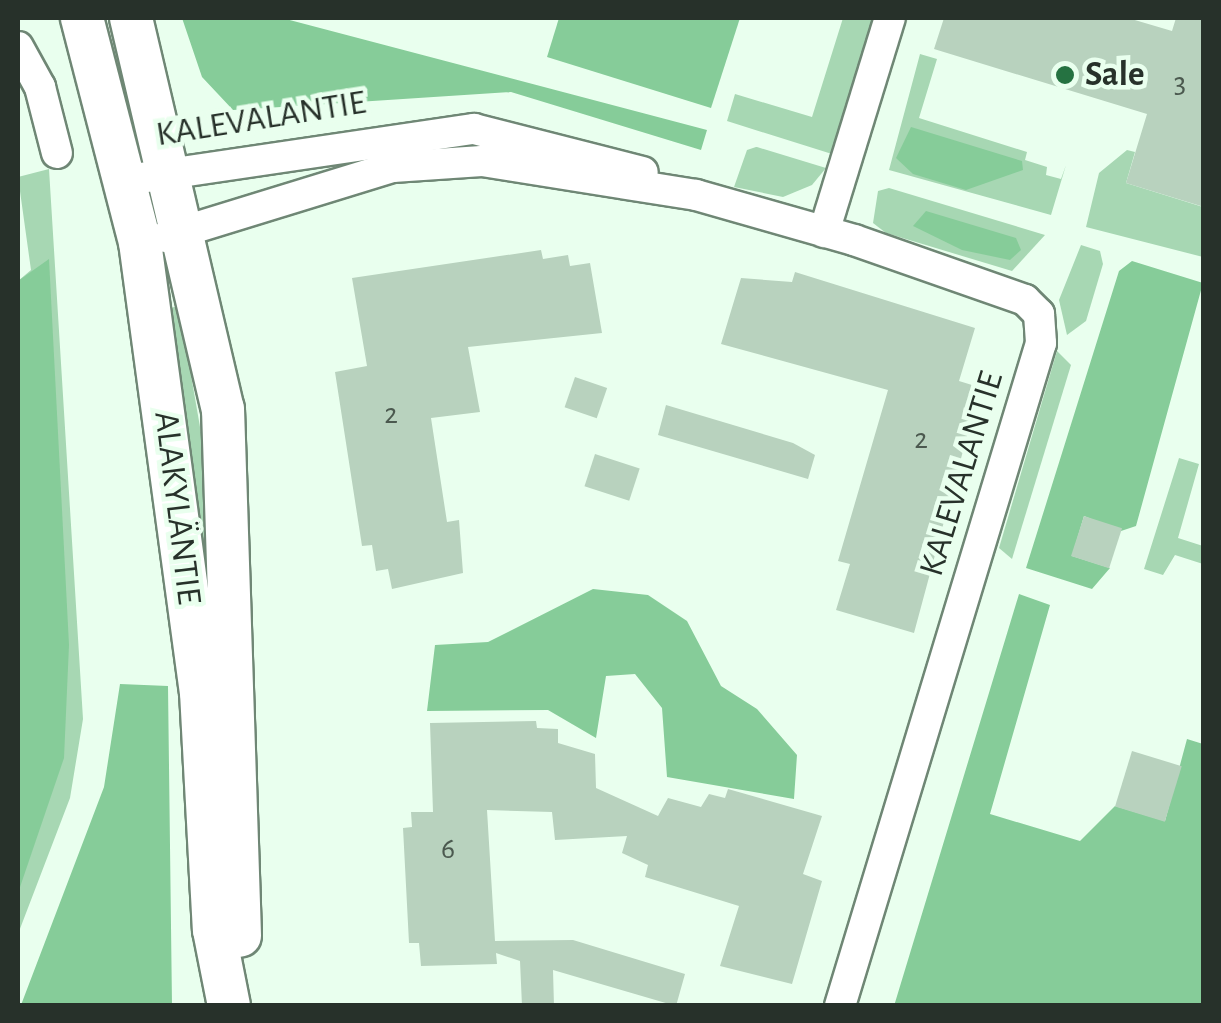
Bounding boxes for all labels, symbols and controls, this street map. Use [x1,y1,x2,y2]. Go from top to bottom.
place label: Sale [1085,54,1144,96]
marker: Sale [1054,64,1076,86]
house number: 3 [1174,65,1186,101]
street label: KALEVALANTIE [153,82,369,156]
street label: KALEVALANTIE [911,367,1013,581]
house number: 2 [384,396,398,432]
street label: ALAKYLÄNTIE [144,409,210,607]
house number: 2 [914,421,928,457]
house number: 6 [441,831,455,867]

